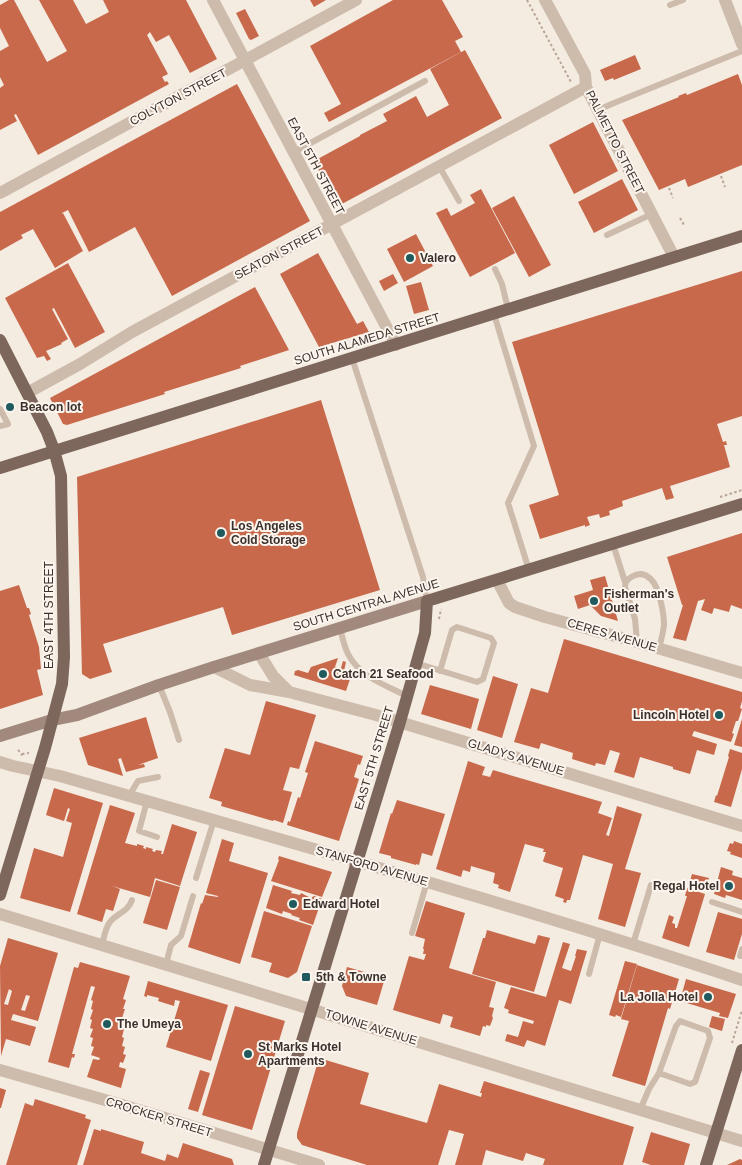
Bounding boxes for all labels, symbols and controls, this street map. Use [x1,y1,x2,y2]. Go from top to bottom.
street label: COLYTON STREET [127,65,229,128]
street label: PALMETTO STREET [583,88,647,197]
street label: EAST 5TH STREET [285,115,348,217]
street label: SEATON STREET [232,223,327,282]
place label: Valero [420,251,456,265]
marker: Valero [404,252,416,264]
street label: SOUTH ALAMEDA STREET [292,310,442,368]
place label: Beacon lot [20,400,81,414]
marker: Beacon lot [4,401,16,413]
place label: Los Angeles Cold Storage [231,519,306,547]
marker: Los Angeles Cold Storage [215,527,227,539]
street label: EAST 4TH STREET [42,560,56,669]
street label: SOUTH CENTRAL AVENUE [291,576,441,634]
place label: Fisherman's Outlet [604,587,675,615]
marker: Fisherman's Outlet [588,595,600,607]
street label: CERES AVENUE [566,616,658,654]
place label: Catch 21 Seafood [333,667,434,681]
marker: Catch 21 Seafood [317,668,329,680]
street label: EAST 5TH STREET [352,704,397,812]
place label: Lincoln Hotel [633,708,709,722]
marker: Lincoln Hotel [713,709,725,721]
street label: GLADYS AVENUE [466,736,566,778]
street label: STANFORD AVENUE [314,843,430,889]
place label: Regal Hotel [653,879,719,893]
marker: Regal Hotel [723,880,735,892]
place label: Edward Hotel [303,897,380,911]
marker: Edward Hotel [287,898,299,910]
place label: 5th & Towne [316,970,387,984]
marker: 5th & Towne [300,971,312,983]
place label: La Jolla Hotel [620,990,698,1004]
marker: La Jolla Hotel [702,991,714,1003]
street label: TOWNE AVENUE [323,1006,419,1048]
place label: The Umeya [117,1017,181,1031]
marker: The Umeya [101,1018,113,1030]
place label: St Marks Hotel Apartments [258,1040,341,1068]
marker: St Marks Hotel Apartments [242,1048,254,1060]
street label: CROCKER STREET [104,1094,215,1140]

